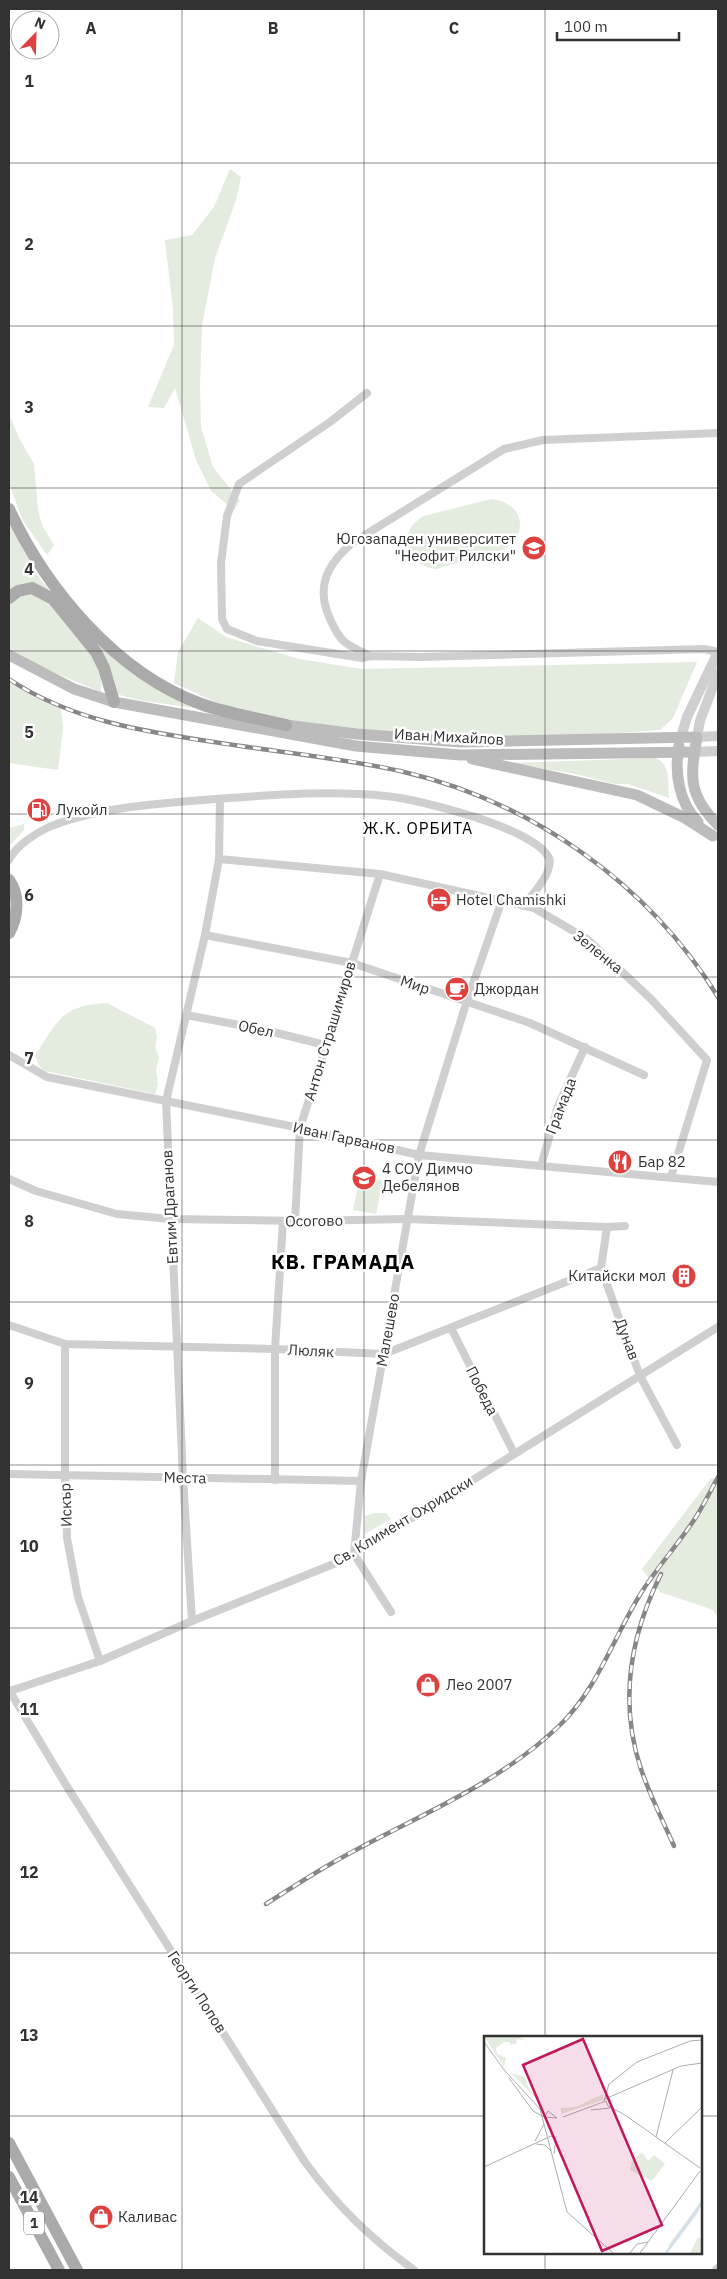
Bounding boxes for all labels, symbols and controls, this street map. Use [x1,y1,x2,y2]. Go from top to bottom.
north arrow [10,10,60,60]
scale bar [557,10,680,42]
text: N [32,13,48,33]
text: 100 m [564,17,608,36]
text: A [86,18,97,38]
text: B [268,18,279,38]
text: C [449,18,459,38]
text: 1 [24,71,34,91]
text: 2 [24,234,34,254]
text: 3 [24,397,34,417]
place label: Югозападен университет "Неофит Рилски" [336,529,516,565]
school or university icon: Югозападен университет "Неофит Рилски" [521,535,547,561]
text: 4 [24,559,34,579]
text: 5 [24,722,34,742]
street label: Иван Михайлов [394,724,504,749]
fuel station icon: Лукойл [26,797,52,823]
place label: Лукойл [56,800,107,819]
district label: Ж.К. ОРБИТА [363,818,473,838]
text: 6 [24,885,34,905]
hotel icon: Hotel Chamishki [426,887,452,913]
place label: Hotel Chamishki [456,890,566,909]
street label: Зеленка [569,926,627,977]
street label: Антон Страшимиров [299,959,360,1103]
street label: Мир [398,971,432,998]
cafe icon: Джордан [444,976,470,1002]
place label: Джордан [474,979,539,998]
street label: Обел [237,1015,276,1042]
text: 7 [24,1048,34,1068]
street label: Грамада [541,1075,580,1137]
street label: Иван Гарванов [291,1117,397,1158]
street label: Евтим Драганов [157,1149,182,1265]
restaurant icon: Бар 82 [607,1149,633,1175]
place label: Бар 82 [638,1152,686,1171]
place label: 4 СОУ Димчо Дебелянов [382,1159,473,1195]
school or university icon: 4 СОУ Димчо Дебелянов [351,1165,377,1191]
street label: Осогово [285,1210,343,1231]
text: 8 [24,1211,34,1231]
district label: КВ. ГРАМАДА [271,1248,415,1275]
building icon: Китайски мол [671,1263,697,1289]
place label: Китайски мол [568,1266,666,1285]
street label: Малешево [372,1292,403,1368]
street label: Дунав [611,1315,644,1363]
street label: Люляк [287,1340,335,1361]
street label: Победа [462,1363,503,1418]
text: 9 [24,1373,34,1393]
street label: Места [163,1468,207,1487]
street label: Св. Климент Охридски [329,1471,476,1570]
street label: Искър [55,1483,76,1527]
text: 10 [19,1536,39,1556]
shop icon: Лео 2007 [415,1672,441,1698]
place label: Лео 2007 [446,1675,512,1694]
text: 11 [19,1699,39,1719]
text: 12 [19,1862,39,1882]
street label: Георги Попов [164,1947,231,2036]
text: 13 [19,2025,39,2045]
inset map [484,2036,702,2254]
text: 14 [19,2187,39,2207]
shop icon: Каливас [88,2204,114,2230]
place label: Каливас [118,2207,178,2226]
road number: 1 [24,2212,44,2234]

